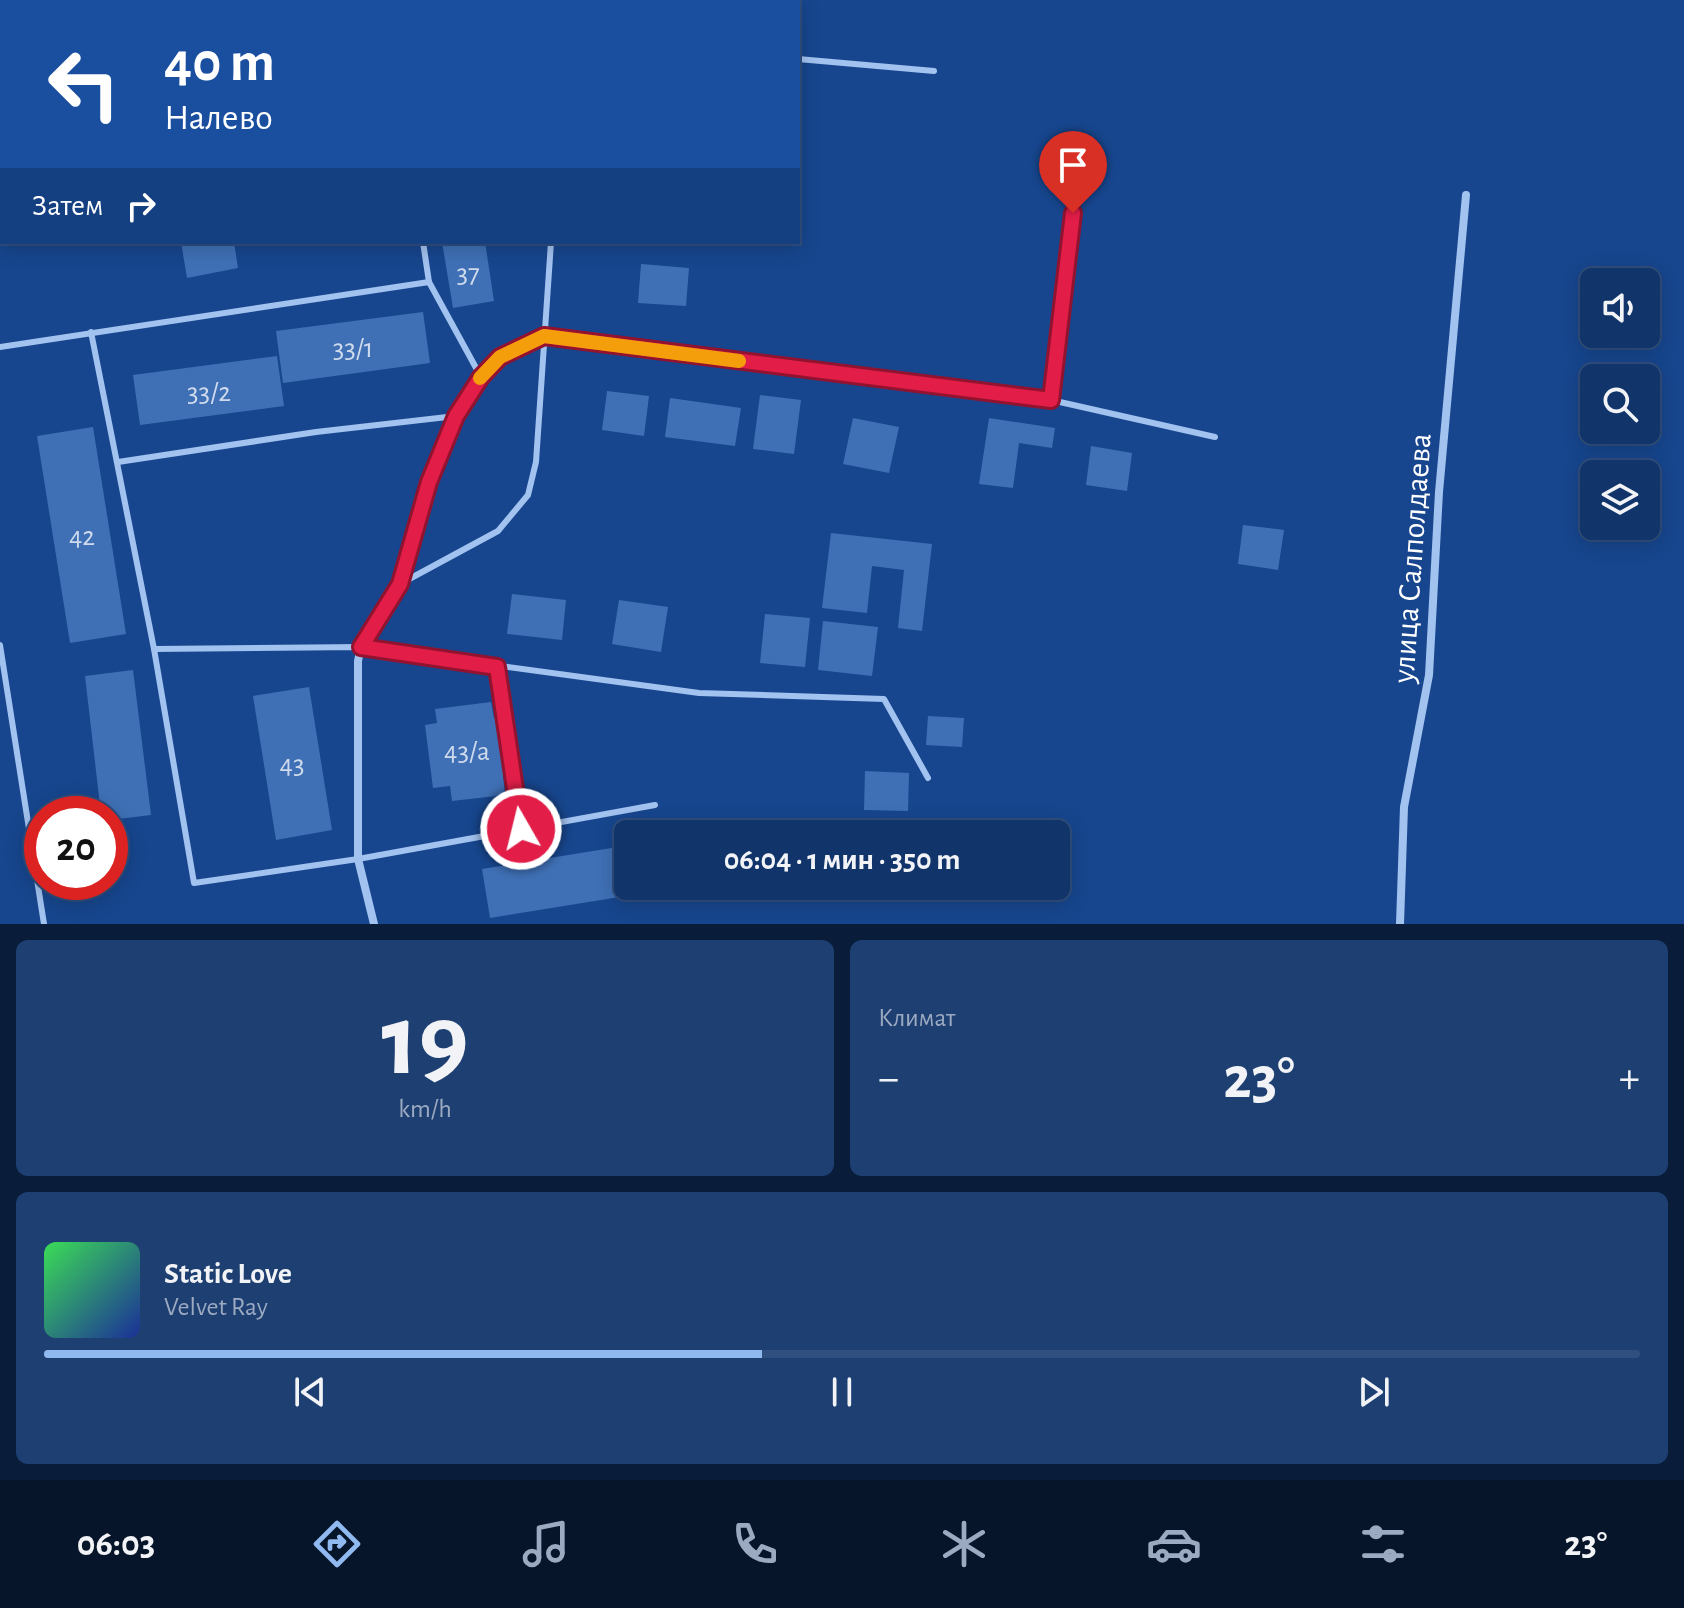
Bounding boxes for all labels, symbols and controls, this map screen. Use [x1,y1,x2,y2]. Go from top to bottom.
icon: left [32,32,136,136]
text: 40 m [164,35,275,91]
text: Налево [164,100,273,136]
pin [1039,131,1107,213]
icon: arrive [1051,143,1095,187]
icon: right [119,184,163,228]
text: Затем [32,191,103,221]
house number: 37 [456,260,480,288]
map controls [1580,268,1660,540]
button: sound [1580,268,1660,348]
house number: 33/1 [333,335,373,363]
button: search [1580,364,1660,444]
house number: 33/2 [187,379,231,407]
street label: улица Салполдаева [1387,432,1437,685]
button: layers [1580,460,1660,540]
house number: 42 [69,523,95,551]
house number: 43/a [444,738,490,766]
house number: 43 [279,751,305,779]
position arrow [479,787,563,871]
speed limit sign: 20 [24,796,128,900]
text: 06:04 · 1 мин · 350 m [724,845,960,875]
text: 19 [381,990,469,1094]
text: Климат [878,1005,955,1031]
text: 23° [1223,1049,1295,1109]
text: − [878,1057,899,1101]
text: + [1619,1057,1640,1101]
text: km/h [398,1096,452,1122]
text: Static Love [164,1259,292,1289]
text: Velvet Ray [164,1294,268,1320]
icon: previous [288,1370,332,1414]
icon: pause [820,1370,864,1414]
icon: next [1352,1370,1396,1414]
icon: directions [309,1516,365,1572]
icon: music [518,1516,574,1572]
icon: phone [727,1516,783,1572]
icon: climate [936,1516,992,1572]
icon: car [1146,1516,1202,1572]
icon: filters [1355,1516,1411,1572]
text: 06:03 [77,1526,155,1562]
text: 23° [1564,1526,1607,1562]

